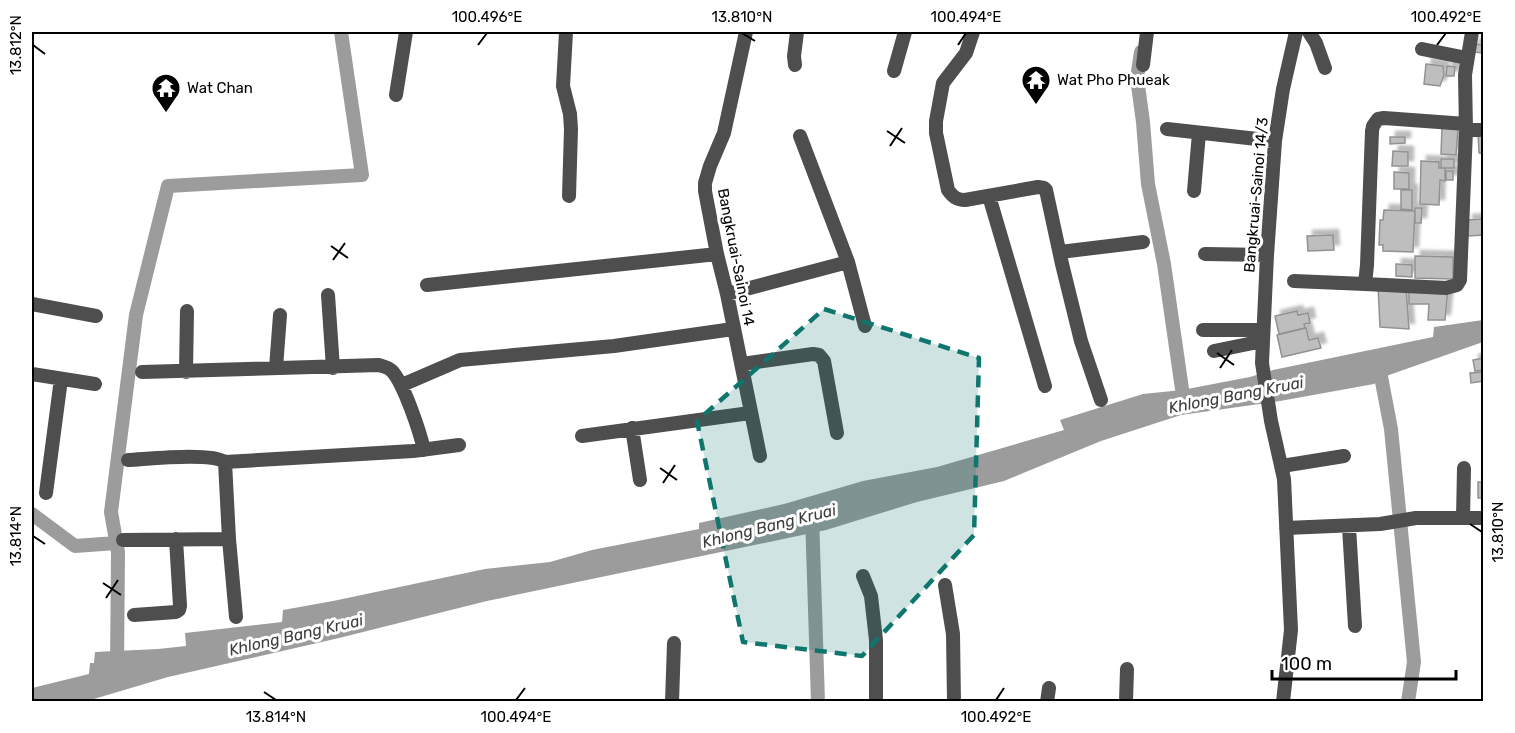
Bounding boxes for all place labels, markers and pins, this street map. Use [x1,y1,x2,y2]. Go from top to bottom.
temple icon: Wat Pho Phueak [1020,64,1052,106]
place label: Wat Pho Phueak [1057,71,1170,89]
temple icon: Wat Chan [150,72,182,114]
place label: Wat Chan [187,79,253,97]

